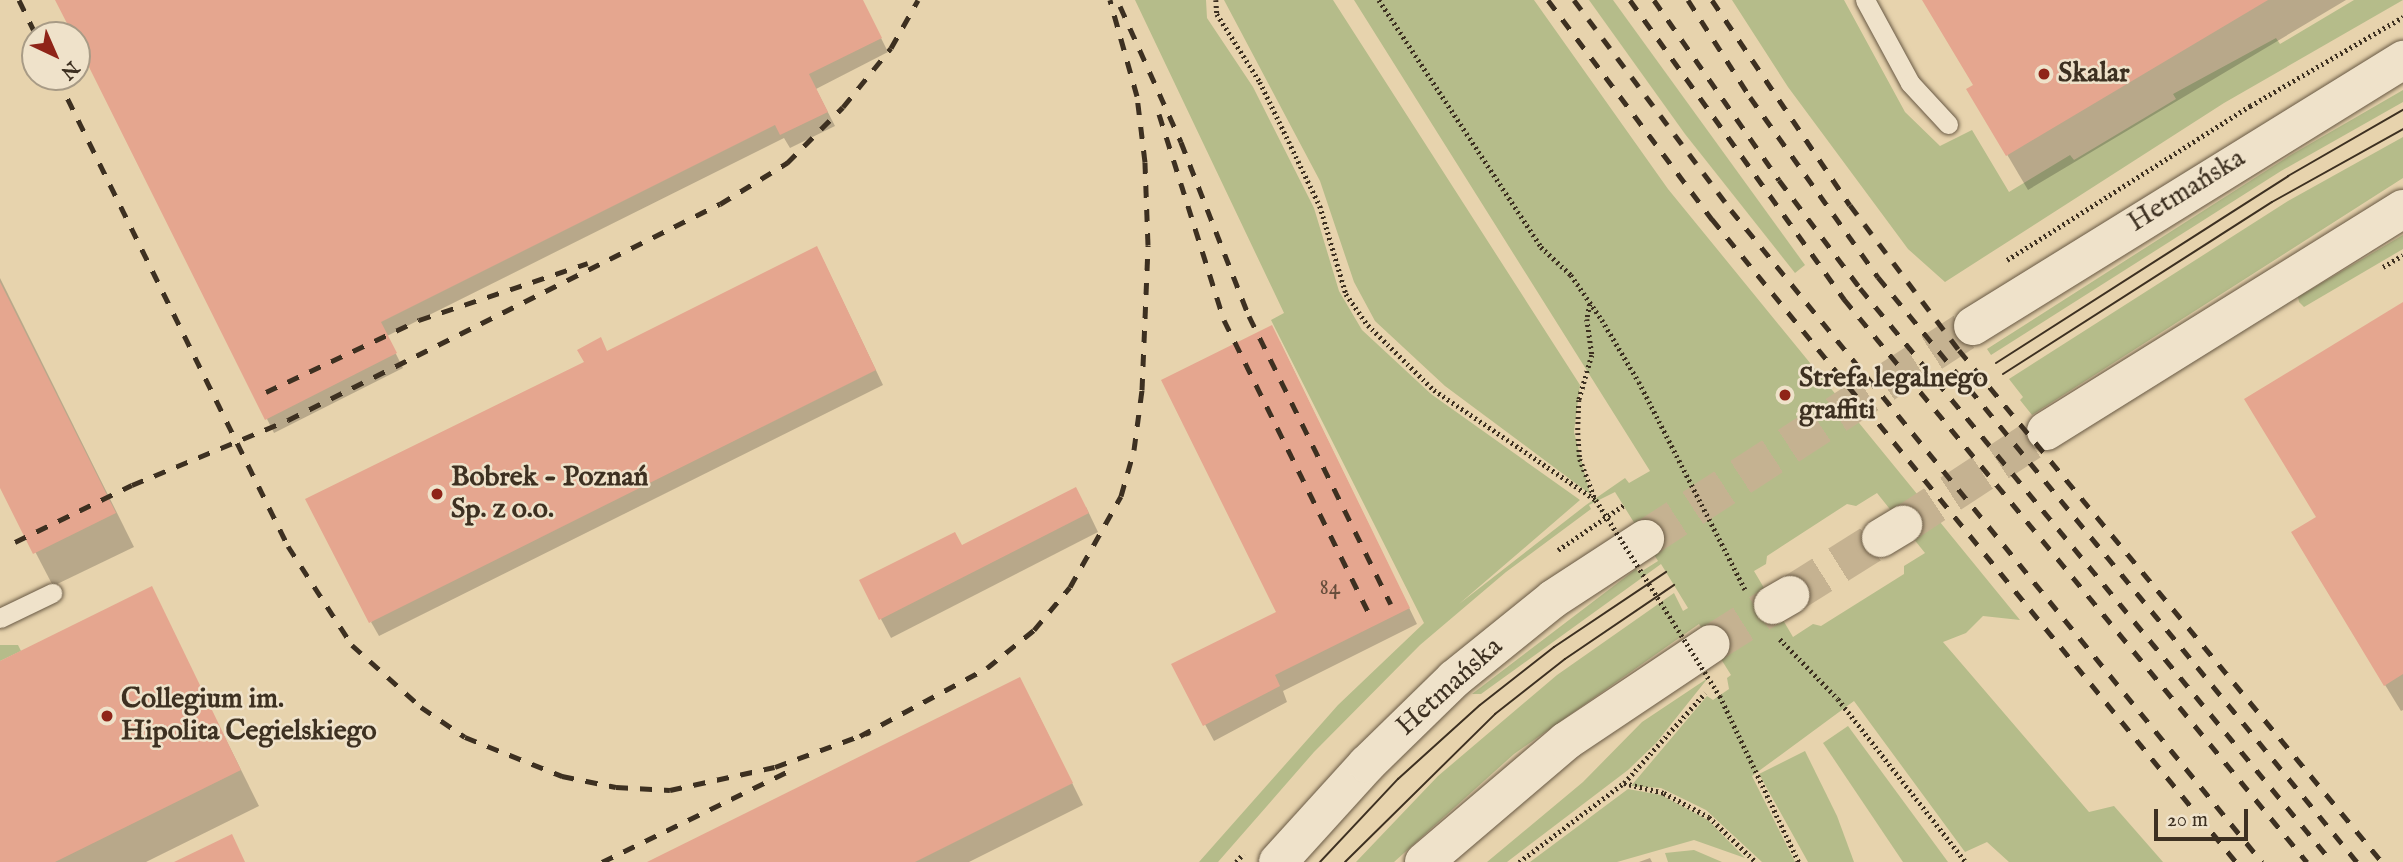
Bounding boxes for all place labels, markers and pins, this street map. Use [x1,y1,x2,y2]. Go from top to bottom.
place label: Skalar [2058,57,2129,91]
marker: Skalar [2036,66,2052,82]
place label: Strefa legalnego graffiti [1799,362,1988,428]
marker: Strefa legalnego graffiti [1777,387,1793,403]
place label: Bobrek - Poznań Sp. z o.o. [451,461,648,527]
marker: Bobrek - Poznań Sp. z o.o. [429,486,445,502]
place label: Collegium im. Hipolita Cegielskiego [121,683,377,749]
marker: Collegium im. Hipolita Cegielskiego [99,708,115,724]

